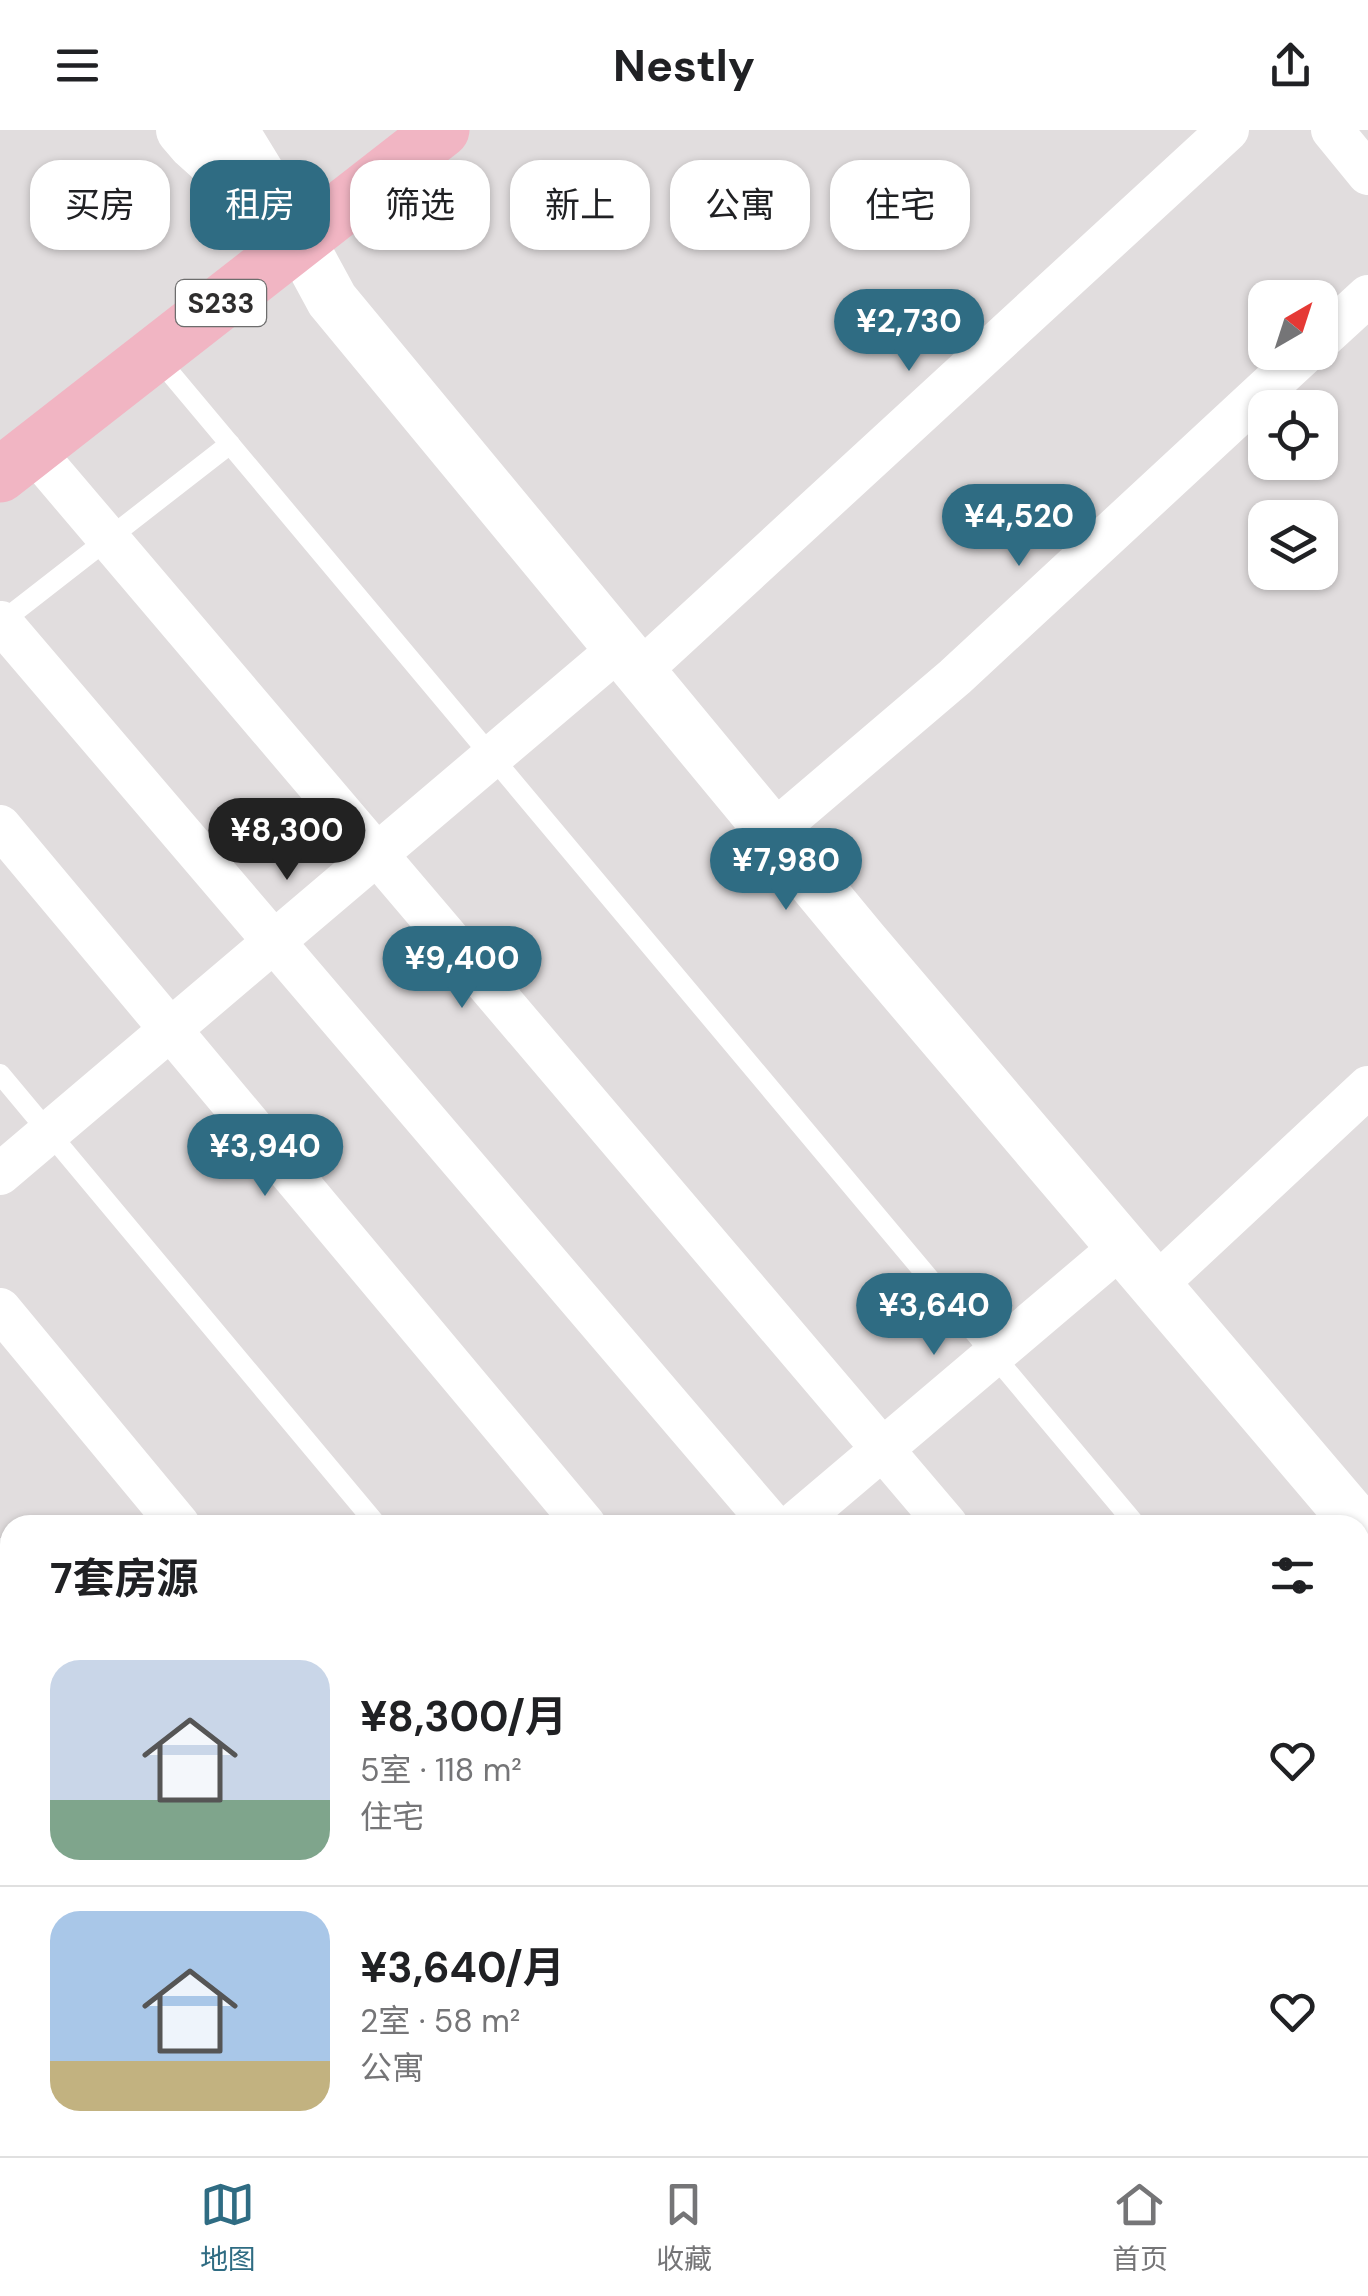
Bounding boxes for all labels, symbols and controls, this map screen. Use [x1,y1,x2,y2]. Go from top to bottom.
text: Nestly [613,36,755,95]
icon: menu [50,38,105,93]
icon: share [1263,38,1318,93]
chip: 买房 [30,160,170,250]
chip: 租房 [190,160,330,250]
chip: 筛选 [350,160,490,250]
chip: 新上 [510,160,650,250]
chip: 公寓 [670,160,810,250]
chip: 住宅 [830,160,970,250]
road number: S233 [176,280,266,326]
north arrow [1248,280,1338,370]
map controls [1248,280,1338,590]
pin: ¥2,730 [828,289,990,374]
text: ¥2,730 [856,300,962,342]
button: locate [1248,390,1338,480]
pin: ¥4,520 [938,484,1100,569]
text: ¥4,520 [964,495,1074,537]
button: layers [1248,500,1338,590]
pin: ¥8,300 [206,798,368,883]
text: ¥8,300 [230,809,344,851]
pin: ¥7,980 [705,828,867,913]
text: ¥7,980 [732,839,840,881]
pin: ¥9,400 [381,926,543,1011]
text: ¥9,400 [405,937,519,979]
pin: ¥3,940 [184,1114,346,1199]
text: ¥3,940 [209,1125,321,1167]
pin: ¥3,640 [853,1273,1015,1358]
text: ¥3,640 [878,1284,990,1326]
icon: filters [1265,1548,1320,1603]
text: 7套房源 [50,1551,199,1606]
text: ¥8,300/月 [360,1689,567,1744]
icon: home [130,1700,250,1820]
icon: heart [1265,1733,1320,1788]
text: 5室 · 118 m² [360,1749,522,1791]
text: 住宅 [360,1796,424,1838]
text: ¥3,640/月 [360,1940,565,1995]
icon: home [130,1951,250,2071]
icon: heart [1265,1984,1320,2039]
text: 2室 · 58 m² [360,2000,520,2042]
text: 公寓 [360,2047,424,2089]
tab: 地图 [200,2177,256,2278]
tab: 收藏 [656,2177,712,2278]
tab: 首页 [1112,2177,1168,2278]

